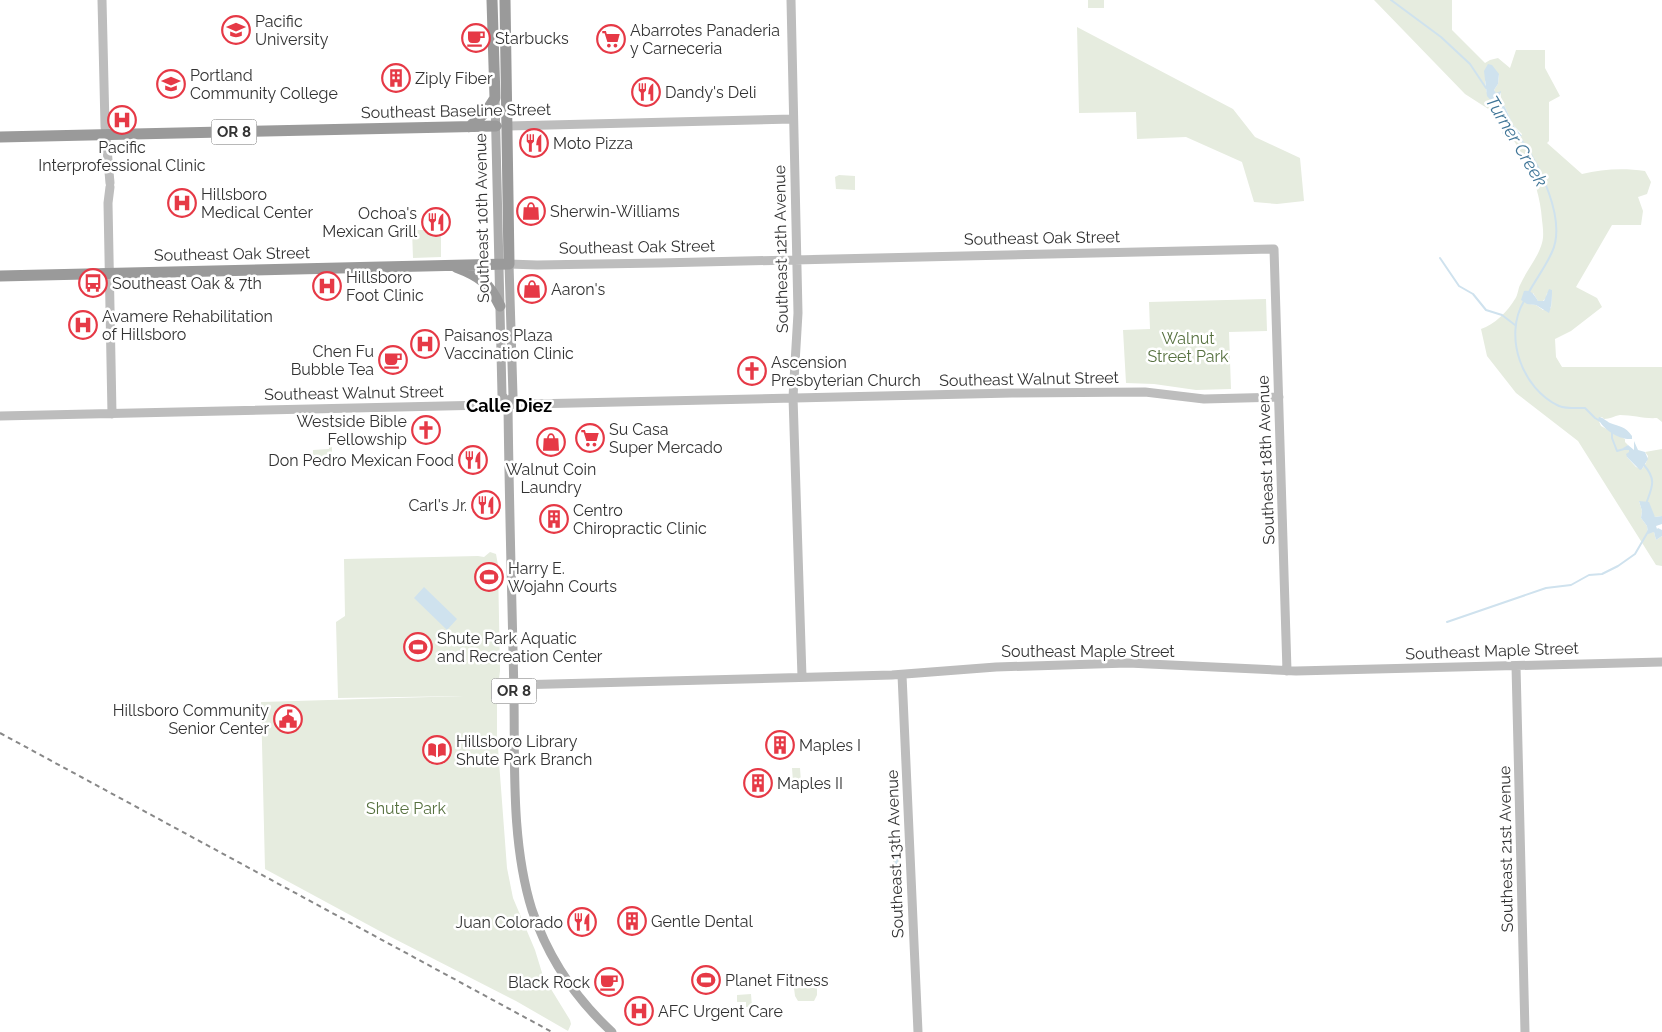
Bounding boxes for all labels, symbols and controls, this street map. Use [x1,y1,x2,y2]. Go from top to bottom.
place label: Pacific University [255,12,329,49]
school or university icon: Pacific University [221,15,251,45]
place label: Abarrotes Panaderia y Carneceria [630,21,780,58]
cafe icon: Starbucks [461,23,491,53]
supermarket icon: Abarrotes Panaderia y Carneceria [596,24,626,54]
place label: Starbucks [495,29,569,48]
building icon: Ziply Fiber [381,63,411,93]
place label: Portland Community College [190,66,338,103]
school or university icon: Portland Community College [156,69,186,99]
place label: Ziply Fiber [415,69,493,88]
restaurant icon: Dandy's Deli [631,77,661,107]
place label: Dandy's Deli [665,83,757,102]
water label: Turner Creek [1482,92,1553,191]
street label: Southeast Baseline Street [361,100,552,122]
hospital icon: Pacific Interprofessional Clinic [107,105,137,135]
road number: OR 8 [212,120,256,144]
restaurant icon: Moto Pizza [519,128,549,158]
street label: Southeast 10th Avenue [471,133,493,303]
place label: Moto Pizza [553,134,633,153]
place label: Pacific Interprofessional Clinic [38,138,206,175]
street label: Southeast 12th Avenue [770,165,792,333]
place label: Hillsboro Medical Center [201,185,313,222]
hospital icon: Hillsboro Medical Center [167,188,197,218]
shop icon: Sherwin-Williams [516,196,546,226]
place label: Sherwin-Williams [550,202,680,221]
place label: Ochoa's Mexican Grill [322,204,418,241]
restaurant icon: Ochoa's Mexican Grill [421,207,451,237]
street label: Southeast Oak Street [964,227,1121,249]
street label: Southeast Oak Street [559,236,716,258]
street label: Southeast Oak Street [154,243,311,265]
bus stop icon: Southeast Oak & 7th [78,268,108,298]
place label: Hillsboro Foot Clinic [346,268,424,305]
hospital icon: Hillsboro Foot Clinic [312,271,342,301]
place label: Southeast Oak & 7th [112,274,262,293]
shop icon: Aaron's [517,274,547,304]
place label: Aaron's [551,280,605,299]
place label: Avamere Rehabilitation of Hillsboro [102,307,273,344]
hospital icon: Avamere Rehabilitation of Hillsboro [68,310,98,340]
place label: Paisanos Plaza Vaccination Clinic [444,326,574,363]
hospital icon: Paisanos Plaza Vaccination Clinic [410,329,440,359]
park label: Walnut Street Park [1147,329,1229,366]
place label: Chen Fu Bubble Tea [291,342,374,379]
cafe icon: Chen Fu Bubble Tea [378,345,408,375]
place label: Ascension Presbyterian Church [771,353,921,390]
church icon: Ascension Presbyterian Church [737,356,767,386]
street label: Southeast Walnut Street [939,368,1120,390]
street label: Southeast 18th Avenue [1254,375,1278,545]
street label: Southeast Walnut Street [264,382,445,404]
district label: Calle Diez [466,395,552,416]
place label: Westside Bible Fellowship [296,412,407,449]
church icon: Westside Bible Fellowship [411,415,441,445]
place label: Su Casa Super Mercado [609,420,722,457]
supermarket icon: Su Casa Super Mercado [575,423,605,453]
shop icon: Walnut Coin Laundry [536,427,566,457]
restaurant icon: Don Pedro Mexican Food [458,445,488,475]
place label: Don Pedro Mexican Food [268,451,454,470]
place label: Walnut Coin Laundry [506,460,596,497]
restaurant icon: Carl's Jr. [471,490,501,520]
place label: Carl's Jr. [408,496,467,515]
place label: Centro Chiropractic Clinic [573,501,707,538]
building icon: Centro Chiropractic Clinic [539,504,569,534]
place label: Harry E. Wojahn Courts [508,559,617,596]
sports icon: Harry E. Wojahn Courts [474,562,504,592]
place label: Shute Park Aquatic and Recreation Center [437,629,603,666]
sports icon: Shute Park Aquatic and Recreation Center [403,632,433,662]
street label: Southeast Maple Street [1405,638,1580,664]
street label: Southeast Maple Street [1001,642,1175,661]
road number: OR 8 [492,678,536,704]
place label: Hillsboro Community Senior Center [113,701,269,738]
public building icon: Hillsboro Community Senior Center [273,704,303,734]
building icon: Maples I [765,730,795,760]
place label: Hillsboro Library Shute Park Branch [456,732,592,769]
library icon: Hillsboro Library Shute Park Branch [422,735,452,765]
place label: Maples I [799,736,861,755]
street label: Southeast 21st Avenue [1495,765,1517,933]
building icon: Maples II [743,768,773,798]
street label: Southeast 13th Avenue [883,769,907,939]
place label: Maples II [777,774,843,793]
park label: Shute Park [366,799,446,818]
building icon: Gentle Dental [617,906,647,936]
restaurant icon: Juan Colorado [567,907,597,937]
place label: Gentle Dental [651,912,753,931]
place label: Juan Colorado [456,913,563,932]
sports icon: Planet Fitness [691,965,721,995]
cafe icon: Black Rock [594,967,624,997]
place label: Planet Fitness [725,971,829,990]
place label: Black Rock [508,973,591,992]
hospital icon: AFC Urgent Care [624,996,654,1026]
place label: AFC Urgent Care [658,1002,783,1021]

